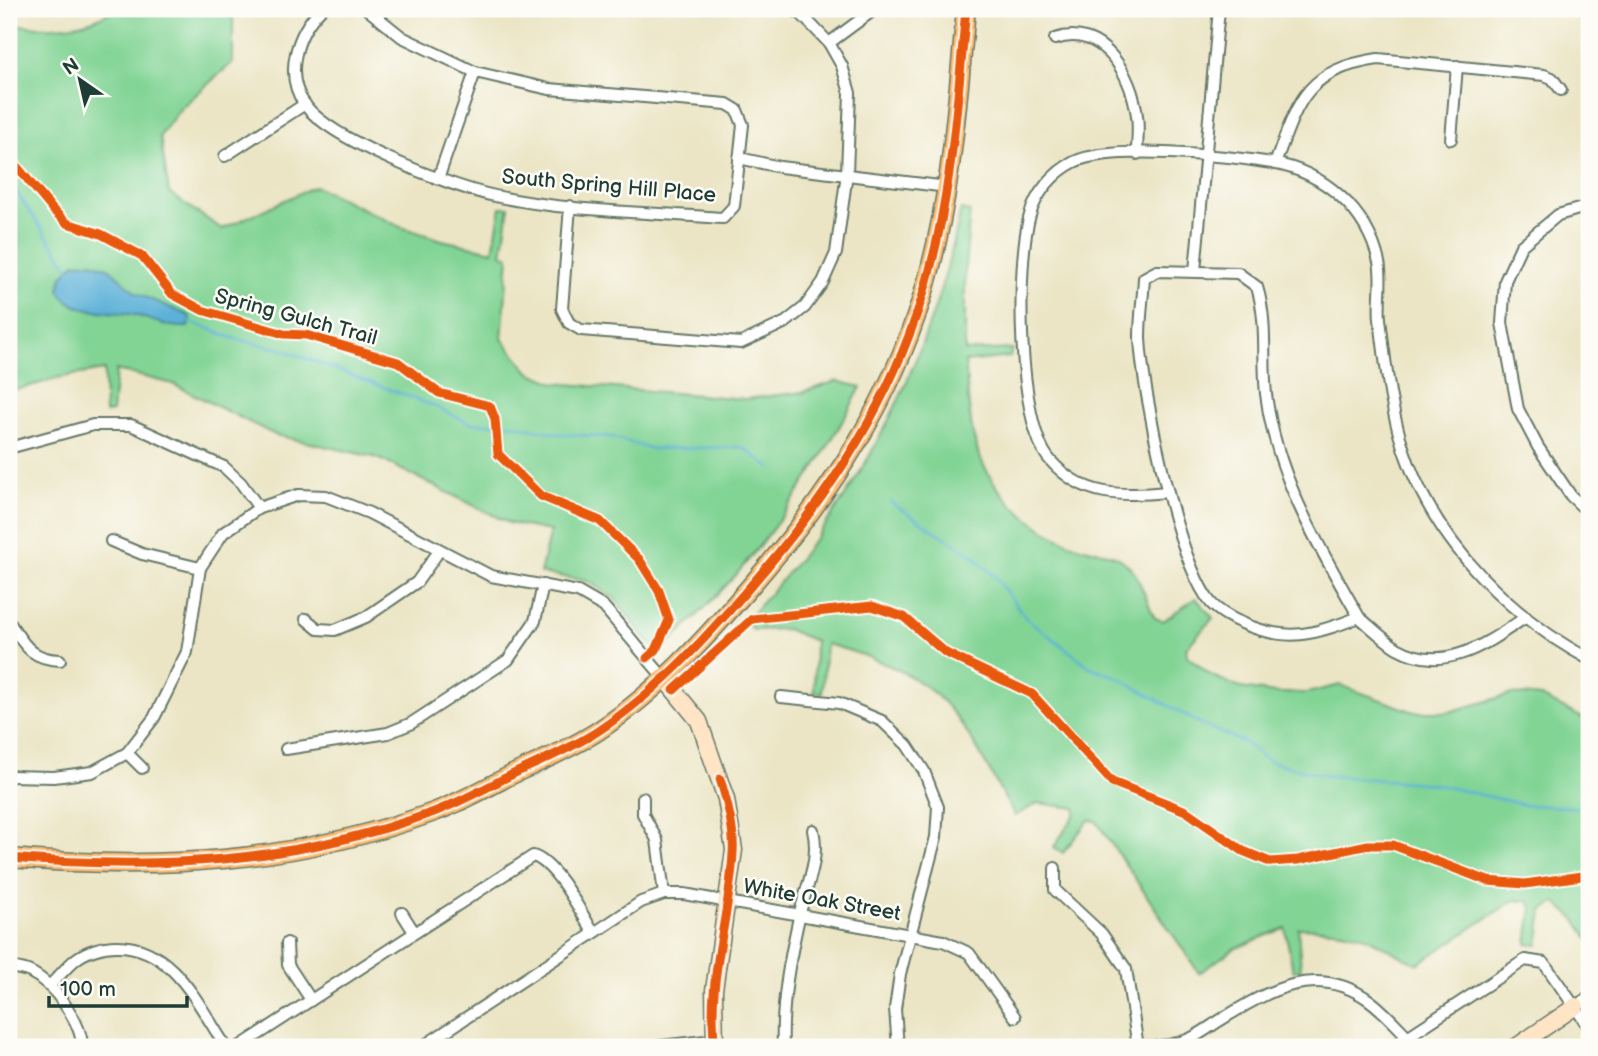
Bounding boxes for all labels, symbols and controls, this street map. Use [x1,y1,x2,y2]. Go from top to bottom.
north arrow [46,46,116,116]
text: N [59,54,84,81]
street label: South Spring Hill Place [501,164,717,208]
street label: Spring Gulch Trail [212,283,380,351]
street label: White Oak Street [741,874,903,926]
scale bar [49,965,187,1009]
text: 100 m [60,977,116,1002]

